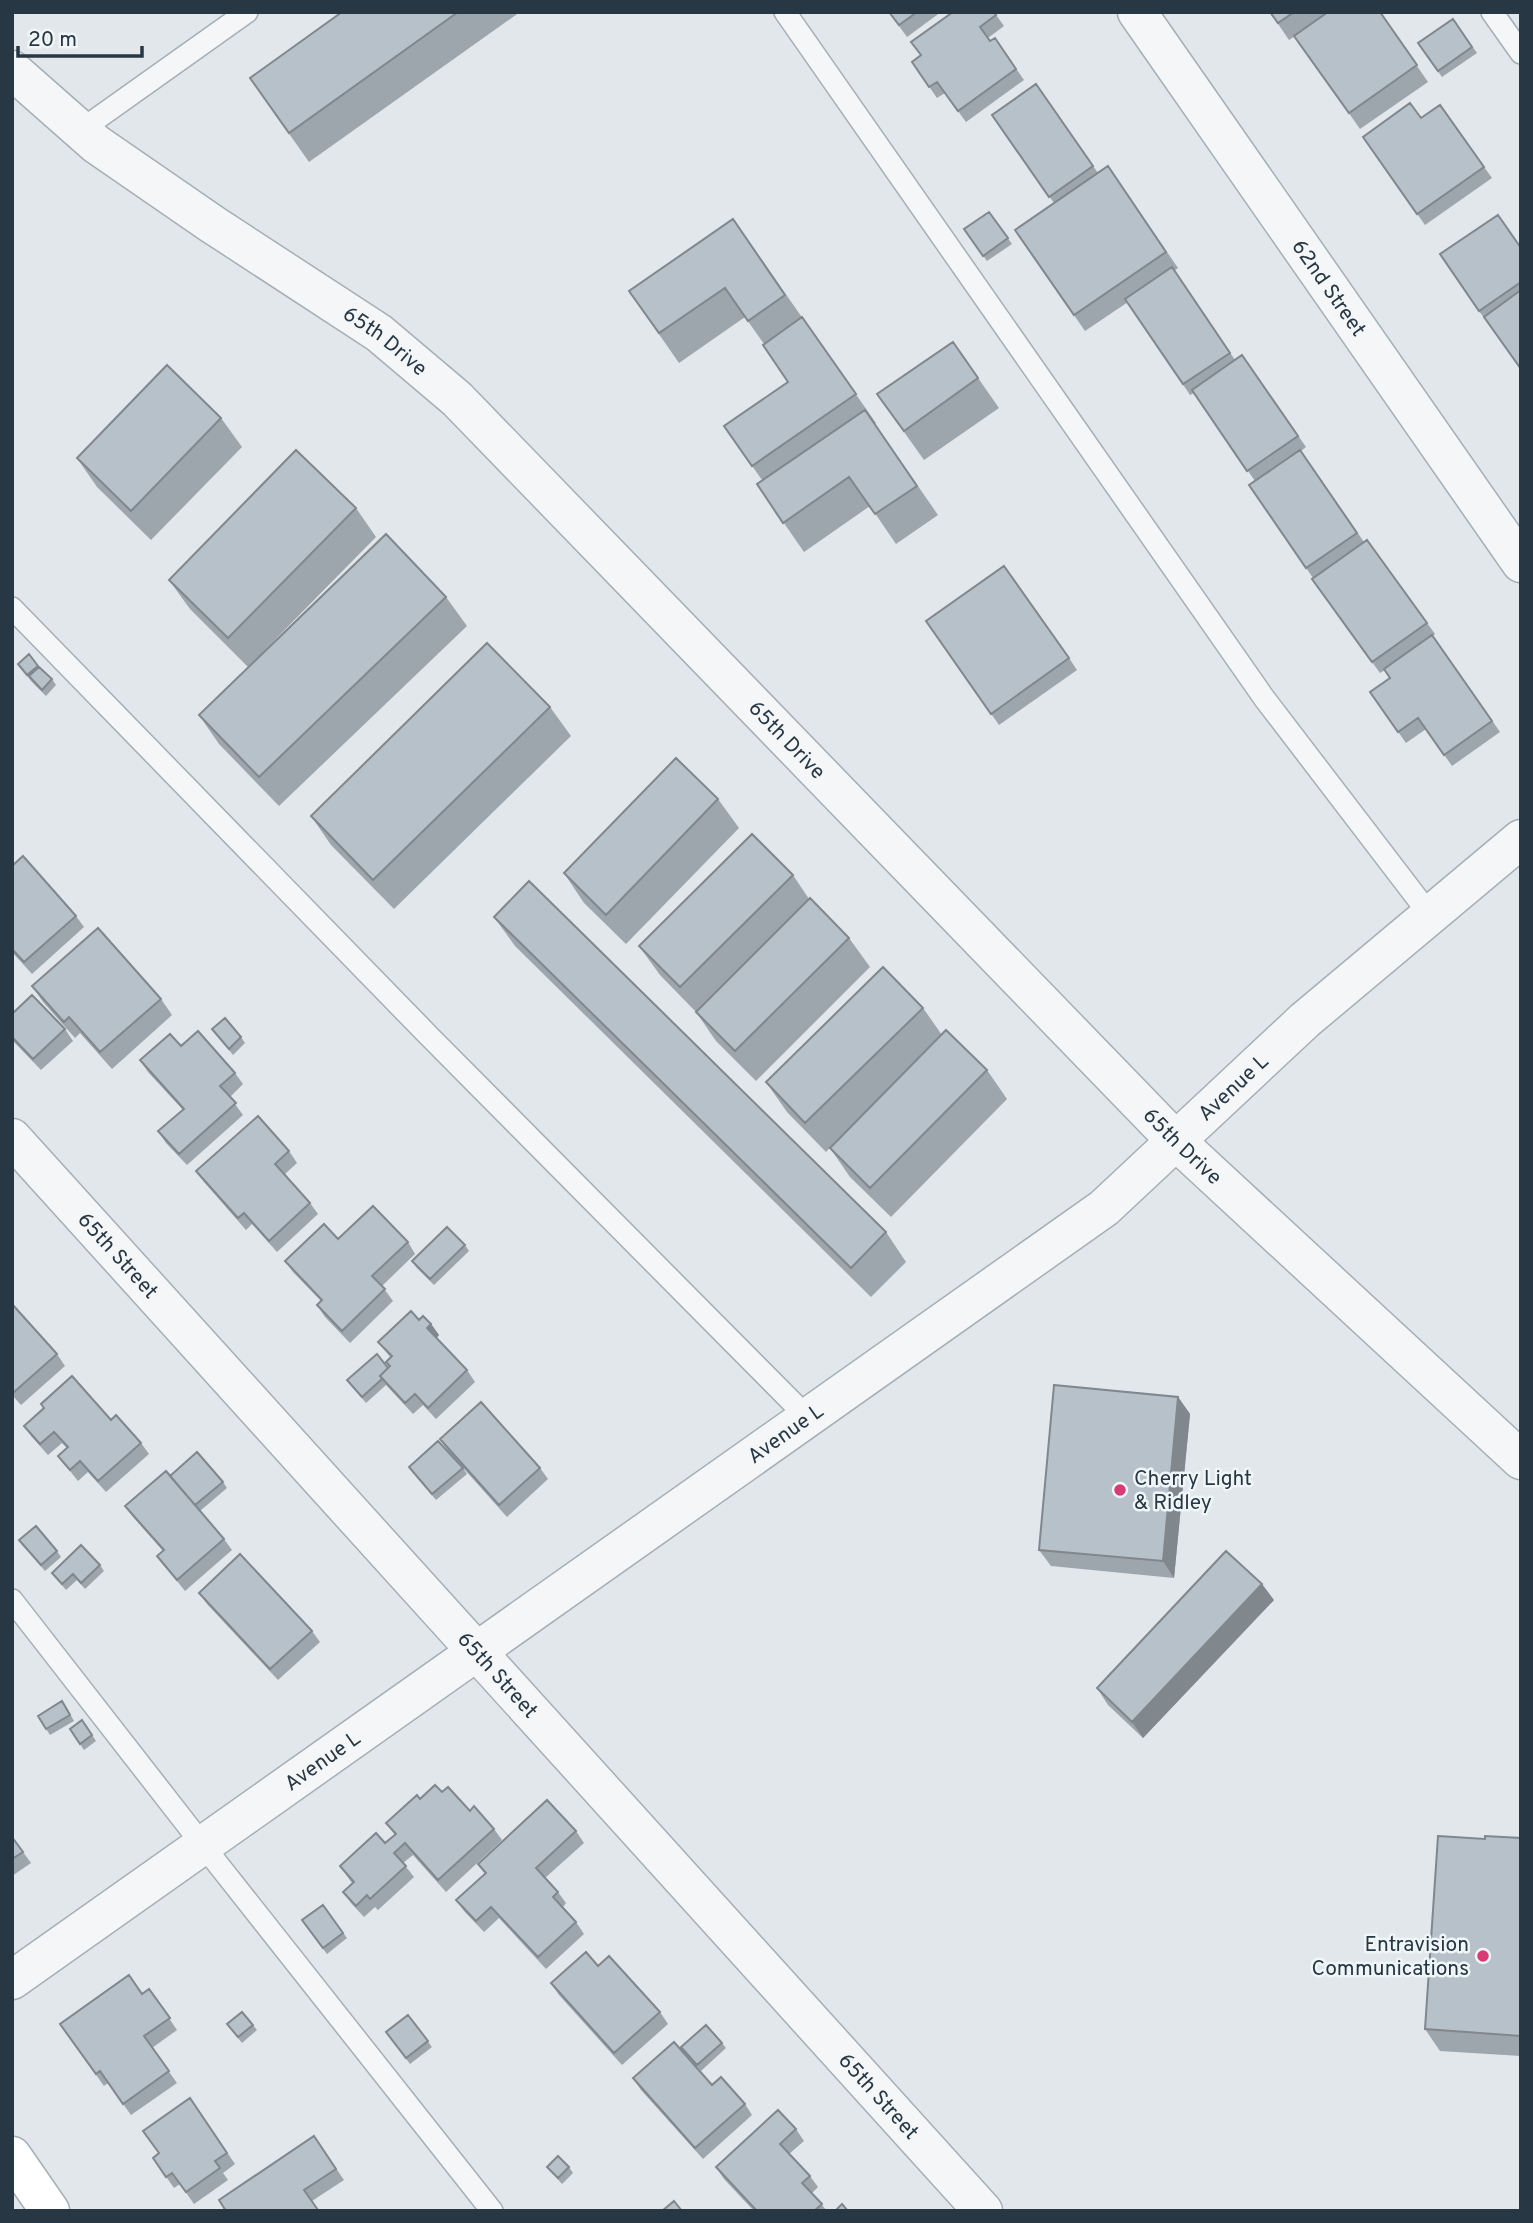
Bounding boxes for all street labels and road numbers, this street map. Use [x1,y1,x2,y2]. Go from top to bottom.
street label: 62nd Street [1285,235,1371,342]
street label: 65th Drive [337,301,432,383]
street label: 65th Drive [742,696,831,786]
street label: Avenue L [1193,1049,1275,1128]
street label: 65th Drive [1136,1103,1227,1192]
street label: 65th Street [71,1207,163,1305]
street label: Avenue L [743,1398,830,1471]
street label: 65th Street [451,1627,543,1725]
street label: Avenue L [280,1726,367,1798]
street label: 65th Street [832,2048,924,2146]

